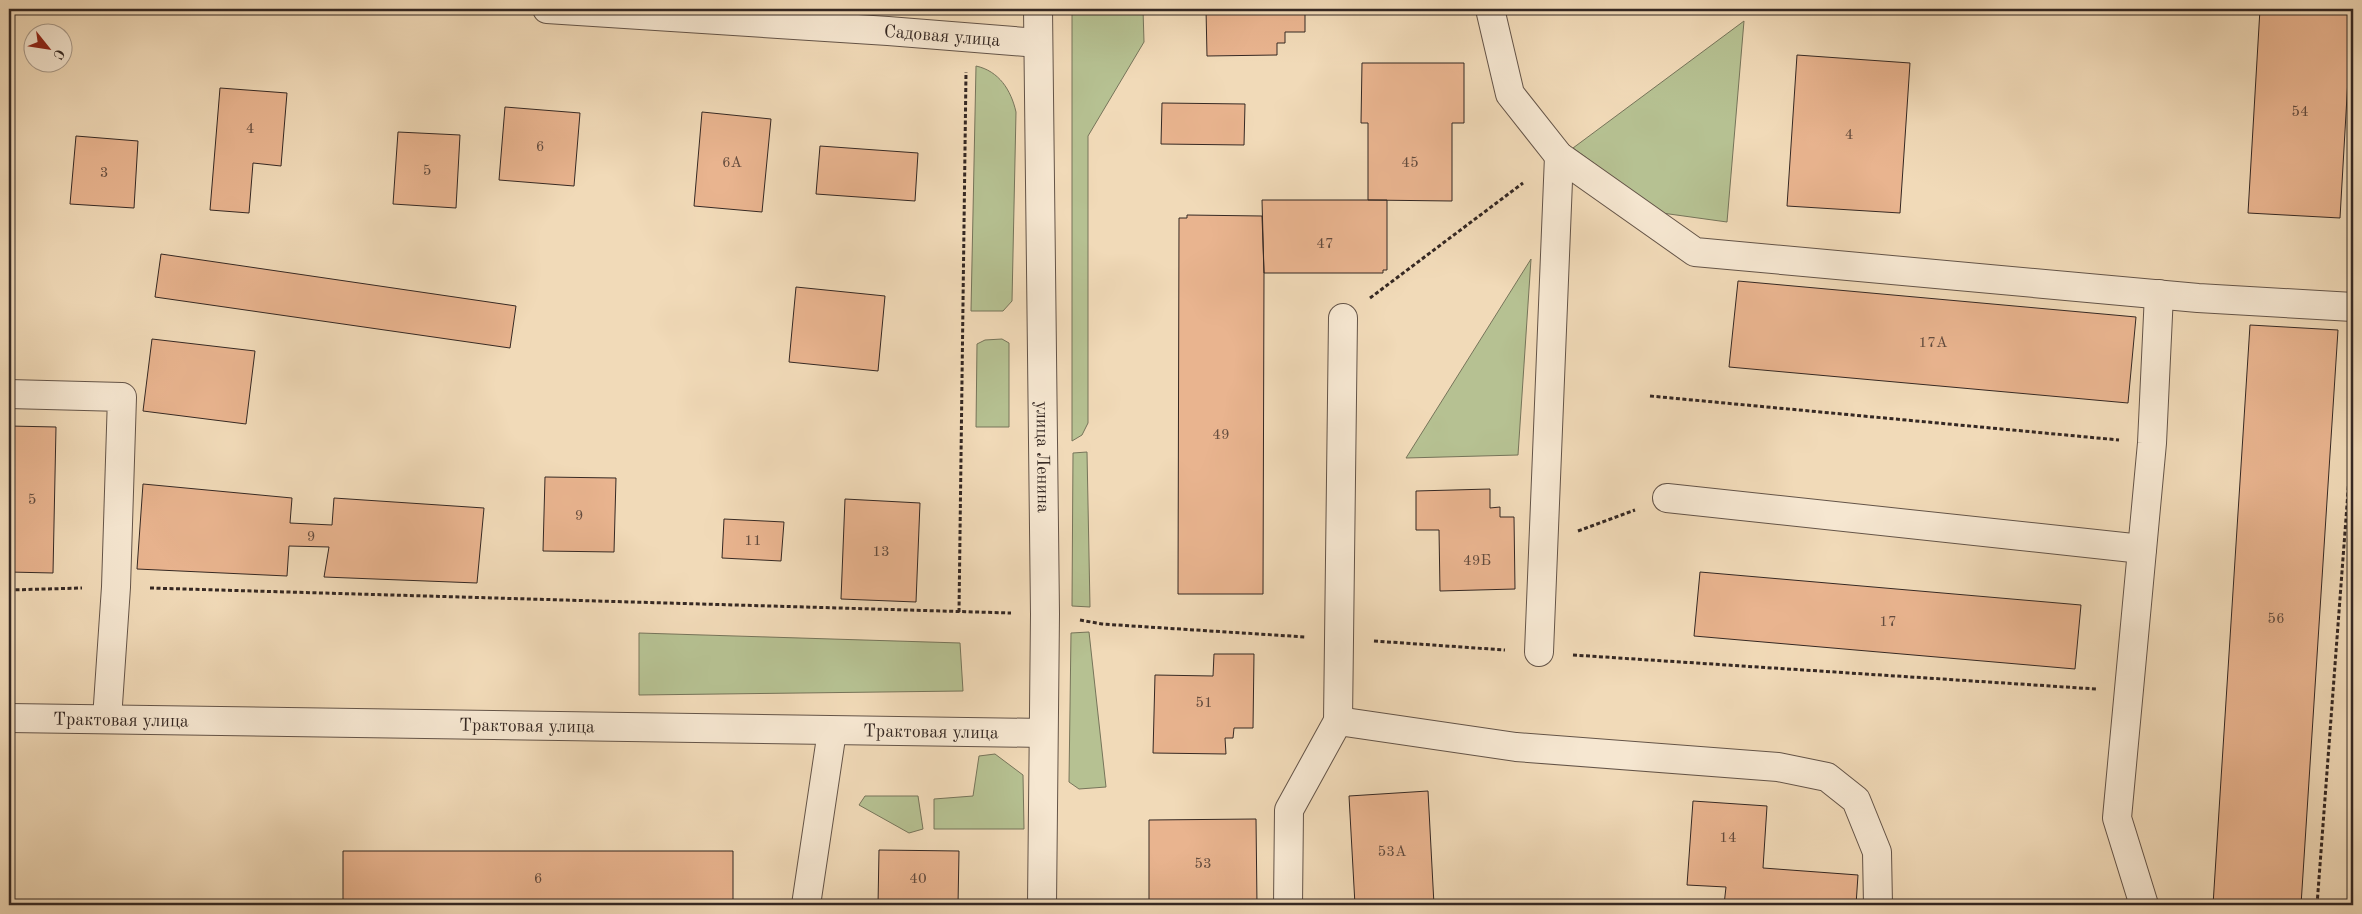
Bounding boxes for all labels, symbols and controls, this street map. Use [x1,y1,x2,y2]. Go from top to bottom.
north arrow [22,22,72,72]
street label: Садовая улица [883,23,1001,50]
text: С [50,46,67,62]
house number: 54 [2291,105,2309,120]
house number: 4 [246,122,254,137]
house number: 4 [1845,128,1853,143]
house number: 6 [536,140,544,155]
house number: 6А [722,156,743,171]
house number: 45 [1401,156,1419,171]
house number: 5 [423,164,431,179]
house number: 3 [100,166,108,181]
house number: 47 [1316,237,1334,252]
house number: 17А [1919,336,1948,351]
street label: улица Ленина [1033,401,1052,513]
house number: 49 [1212,428,1230,443]
house number: 5 [28,493,36,508]
house number: 9 [575,509,583,524]
house number: 9 [307,530,315,545]
house number: 11 [744,534,762,549]
house number: 13 [872,545,890,560]
house number: 49Б [1463,554,1491,569]
house number: 56 [2267,612,2285,627]
house number: 17 [1879,615,1897,630]
house number: 51 [1195,696,1213,711]
street label: Трактовая улица [53,711,189,731]
street label: Трактовая улица [459,717,595,736]
street label: Трактовая улица [863,722,999,742]
house number: 14 [1719,831,1737,846]
house number: 53А [1378,845,1407,860]
house number: 53 [1194,857,1212,872]
house number: 6 [534,872,542,887]
house number: 40 [909,872,927,887]

